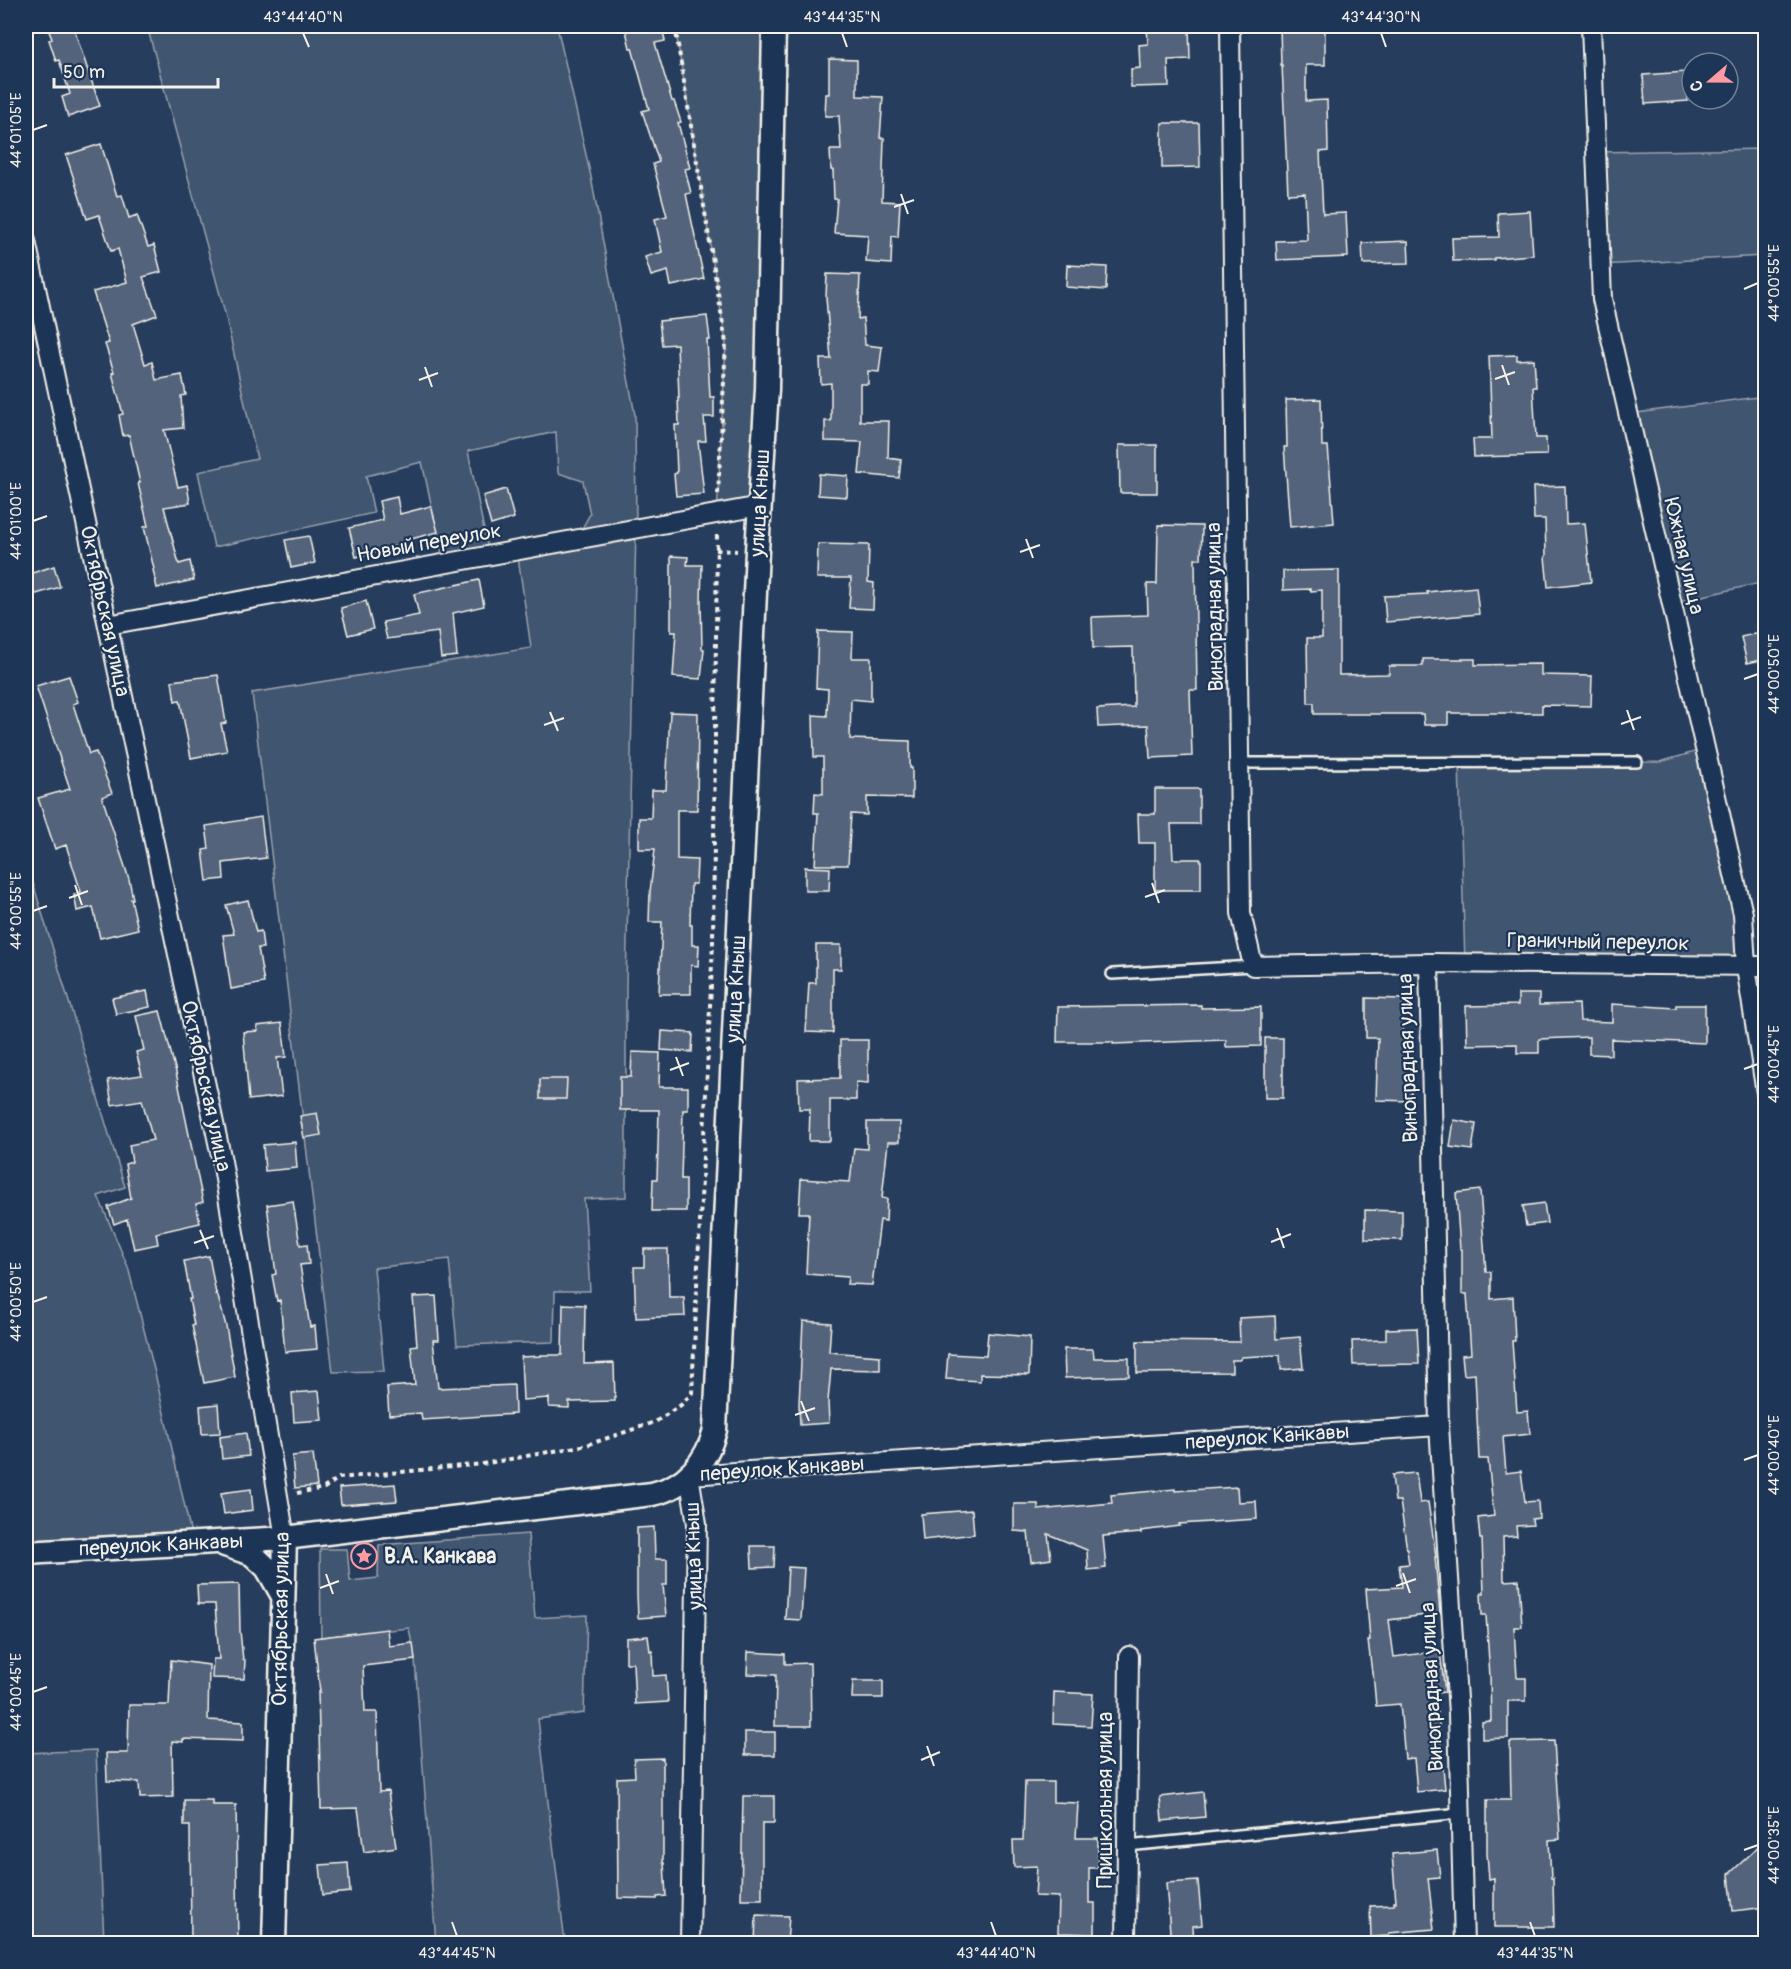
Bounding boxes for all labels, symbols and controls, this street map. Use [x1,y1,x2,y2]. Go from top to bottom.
text: 43°44'40"N [263,8,343,27]
text: 43°44'35"N [804,8,880,27]
text: 43°44'30"N [1342,8,1420,27]
scale bar [54,51,218,89]
north arrow [1680,51,1740,111]
text: 50 m [63,61,105,84]
text: С [1686,78,1708,94]
text: 44°01'05"E [7,92,26,168]
text: 44°00'55"E [1765,244,1784,322]
street label: улица Кныш [744,448,776,559]
text: 44°01'00"E [7,482,26,560]
street label: Южная улица [1658,495,1710,617]
street label: Новый переулок [355,517,504,569]
street label: Виноградная улица [1200,522,1230,692]
street label: Октябрьская улица [74,523,136,699]
text: 44°00'50"E [1765,634,1784,714]
text: 44°00'55"E [7,872,26,950]
street label: Граничный переулок [1507,927,1689,957]
street label: улица Кныш [720,934,752,1045]
street label: Виноградная улица [1392,973,1424,1143]
street label: Октябрьская улица [175,998,237,1174]
text: 44°00'45"E [1765,1025,1784,1103]
text: 44°00'50"E [7,1262,26,1342]
text: 44°00'40"E [1765,1415,1784,1495]
street label: переулок Канкавы [1184,1418,1350,1456]
street label: переулок Канкавы [699,1450,865,1488]
street label: улица Кныш [679,1502,709,1611]
street label: переулок Канкавы [78,1527,244,1563]
street label: Октябрьская улица [266,1532,296,1706]
place icon: В.А. Канкава [349,1541,379,1571]
place label: В.А. Канкава [384,1543,497,1570]
street label: Виноградная улица [1414,1602,1450,1772]
text: 44°00'45"E [7,1653,26,1731]
street label: Пришкольная улица [1092,1712,1119,1888]
text: 44°00'35"E [1765,1806,1784,1884]
text: 43°44'45"N [418,1944,496,1963]
text: 43°44'40"N [956,1944,1036,1963]
text: 43°44'35"N [1497,1944,1573,1963]

